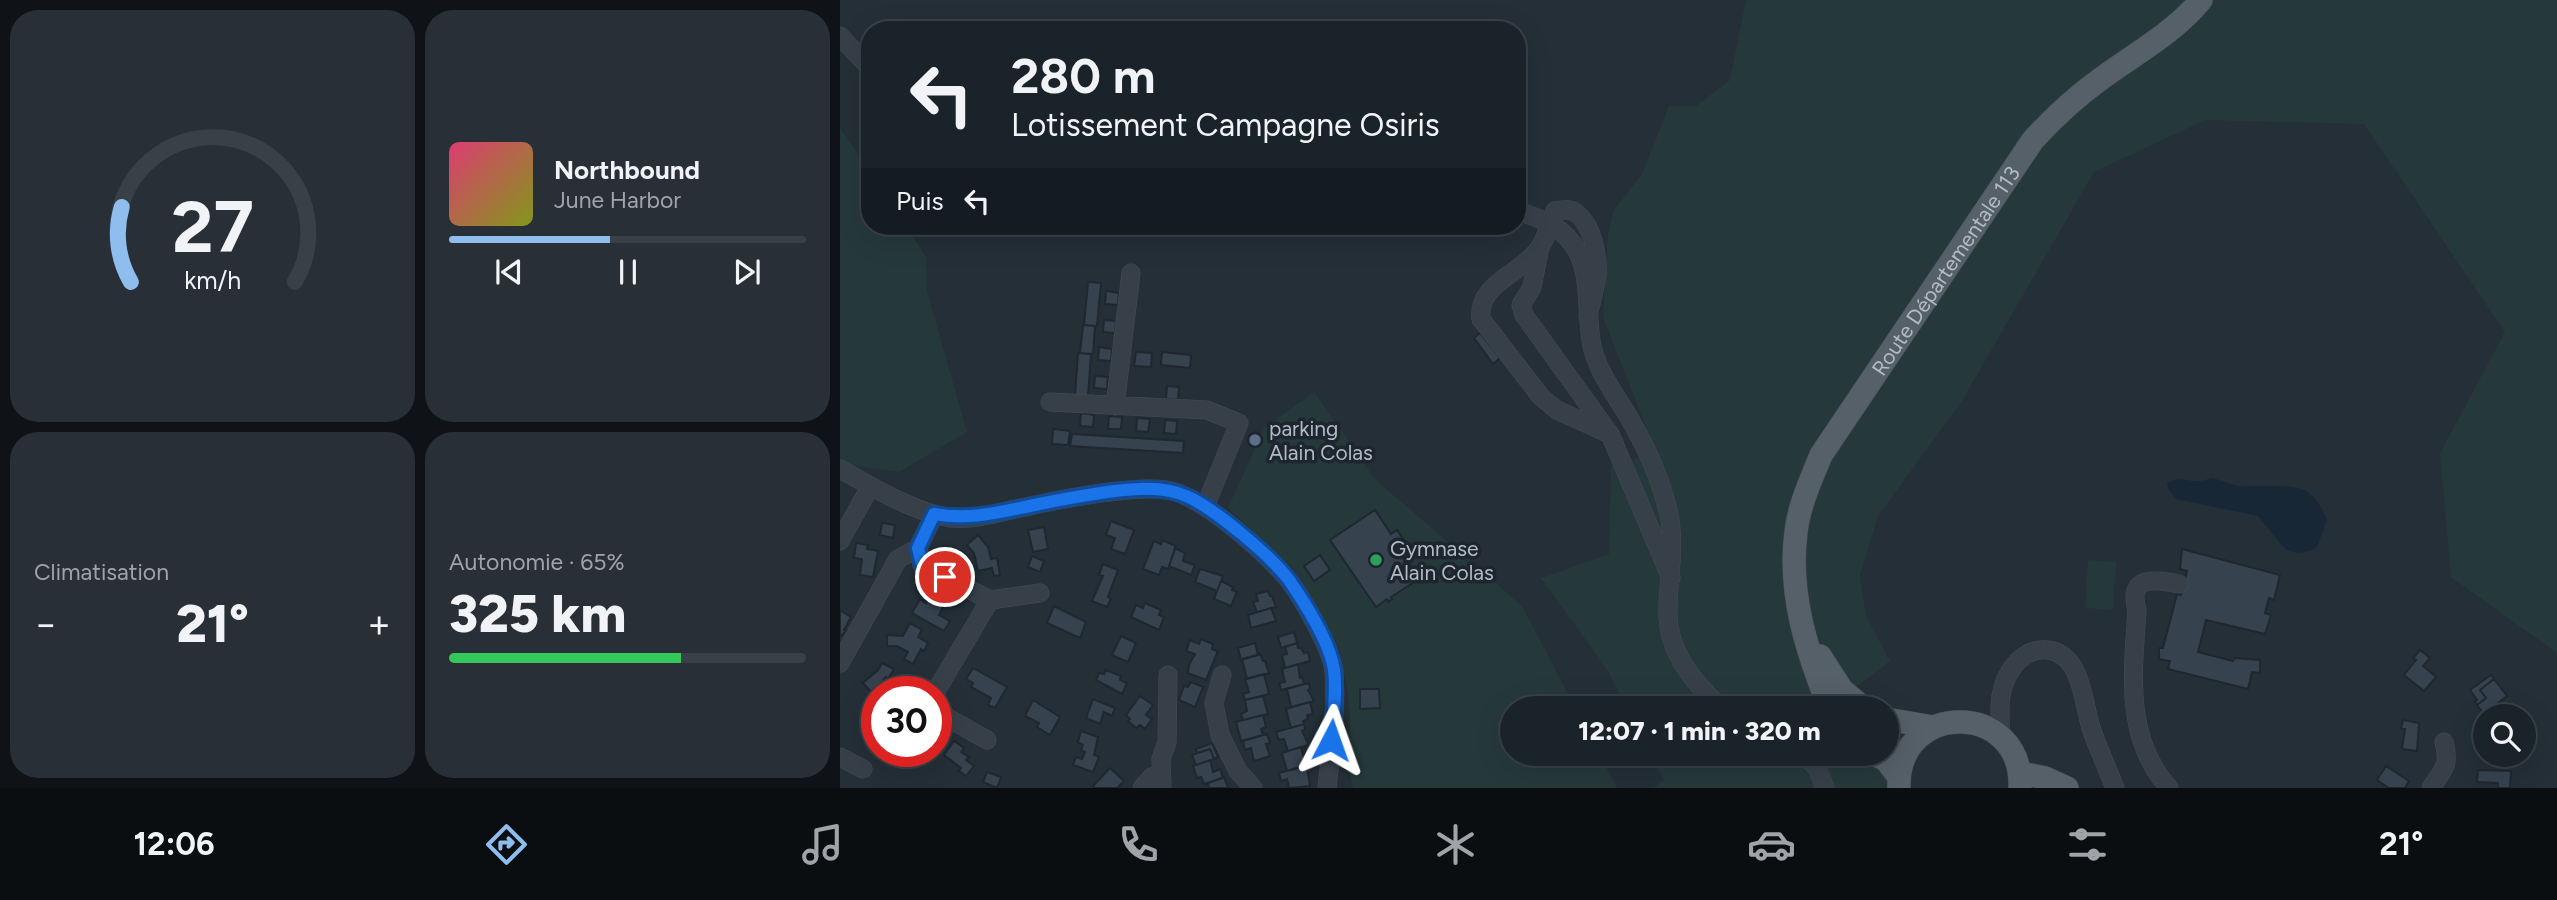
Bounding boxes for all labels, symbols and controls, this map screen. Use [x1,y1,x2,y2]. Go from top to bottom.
text: 280 m [1011,46,1156,105]
icon: left [896,49,987,140]
text: Lotissement Campagne Osiris [1011,106,1440,144]
text: Northbound [554,154,700,186]
street label: Route Départementale 113 [1866,161,2025,380]
icon: left [958,182,996,220]
text: 27 [171,184,254,271]
text: Puis [896,185,944,217]
text: June Harbor [554,186,681,214]
icon: previous [490,253,528,291]
icon: pause [609,253,647,291]
icon: next [728,253,766,291]
text: km/h [184,265,241,295]
place label: parking Alain Colas [1269,416,1373,465]
marker: parking Alain Colas [1247,432,1263,448]
place label: Gymnase Alain Colas [1390,536,1494,585]
pin [915,547,975,607]
text: Autonomie · 65% [449,548,625,576]
marker: Gymnase Alain Colas [1368,552,1384,568]
text: Climatisation [34,558,169,586]
icon: arrive [926,558,964,596]
text: 325 km [449,583,626,645]
text: 21° [176,593,249,655]
text: − [34,601,58,647]
text: + [367,601,391,647]
speed limit sign: 30 [861,676,952,767]
position arrow [1294,703,1368,777]
map controls [2473,704,2536,767]
button: search [2473,704,2536,767]
text: 12:07 · 1 min · 320 m [1578,715,1821,747]
icon: directions [482,820,531,869]
icon: music [798,820,847,869]
icon: phone [1114,820,1163,869]
icon: climate [1431,820,1480,869]
icon: car [1747,820,1796,869]
icon: filters [2063,820,2112,869]
text: 12:06 [134,825,215,863]
text: 21° [2379,825,2423,863]

